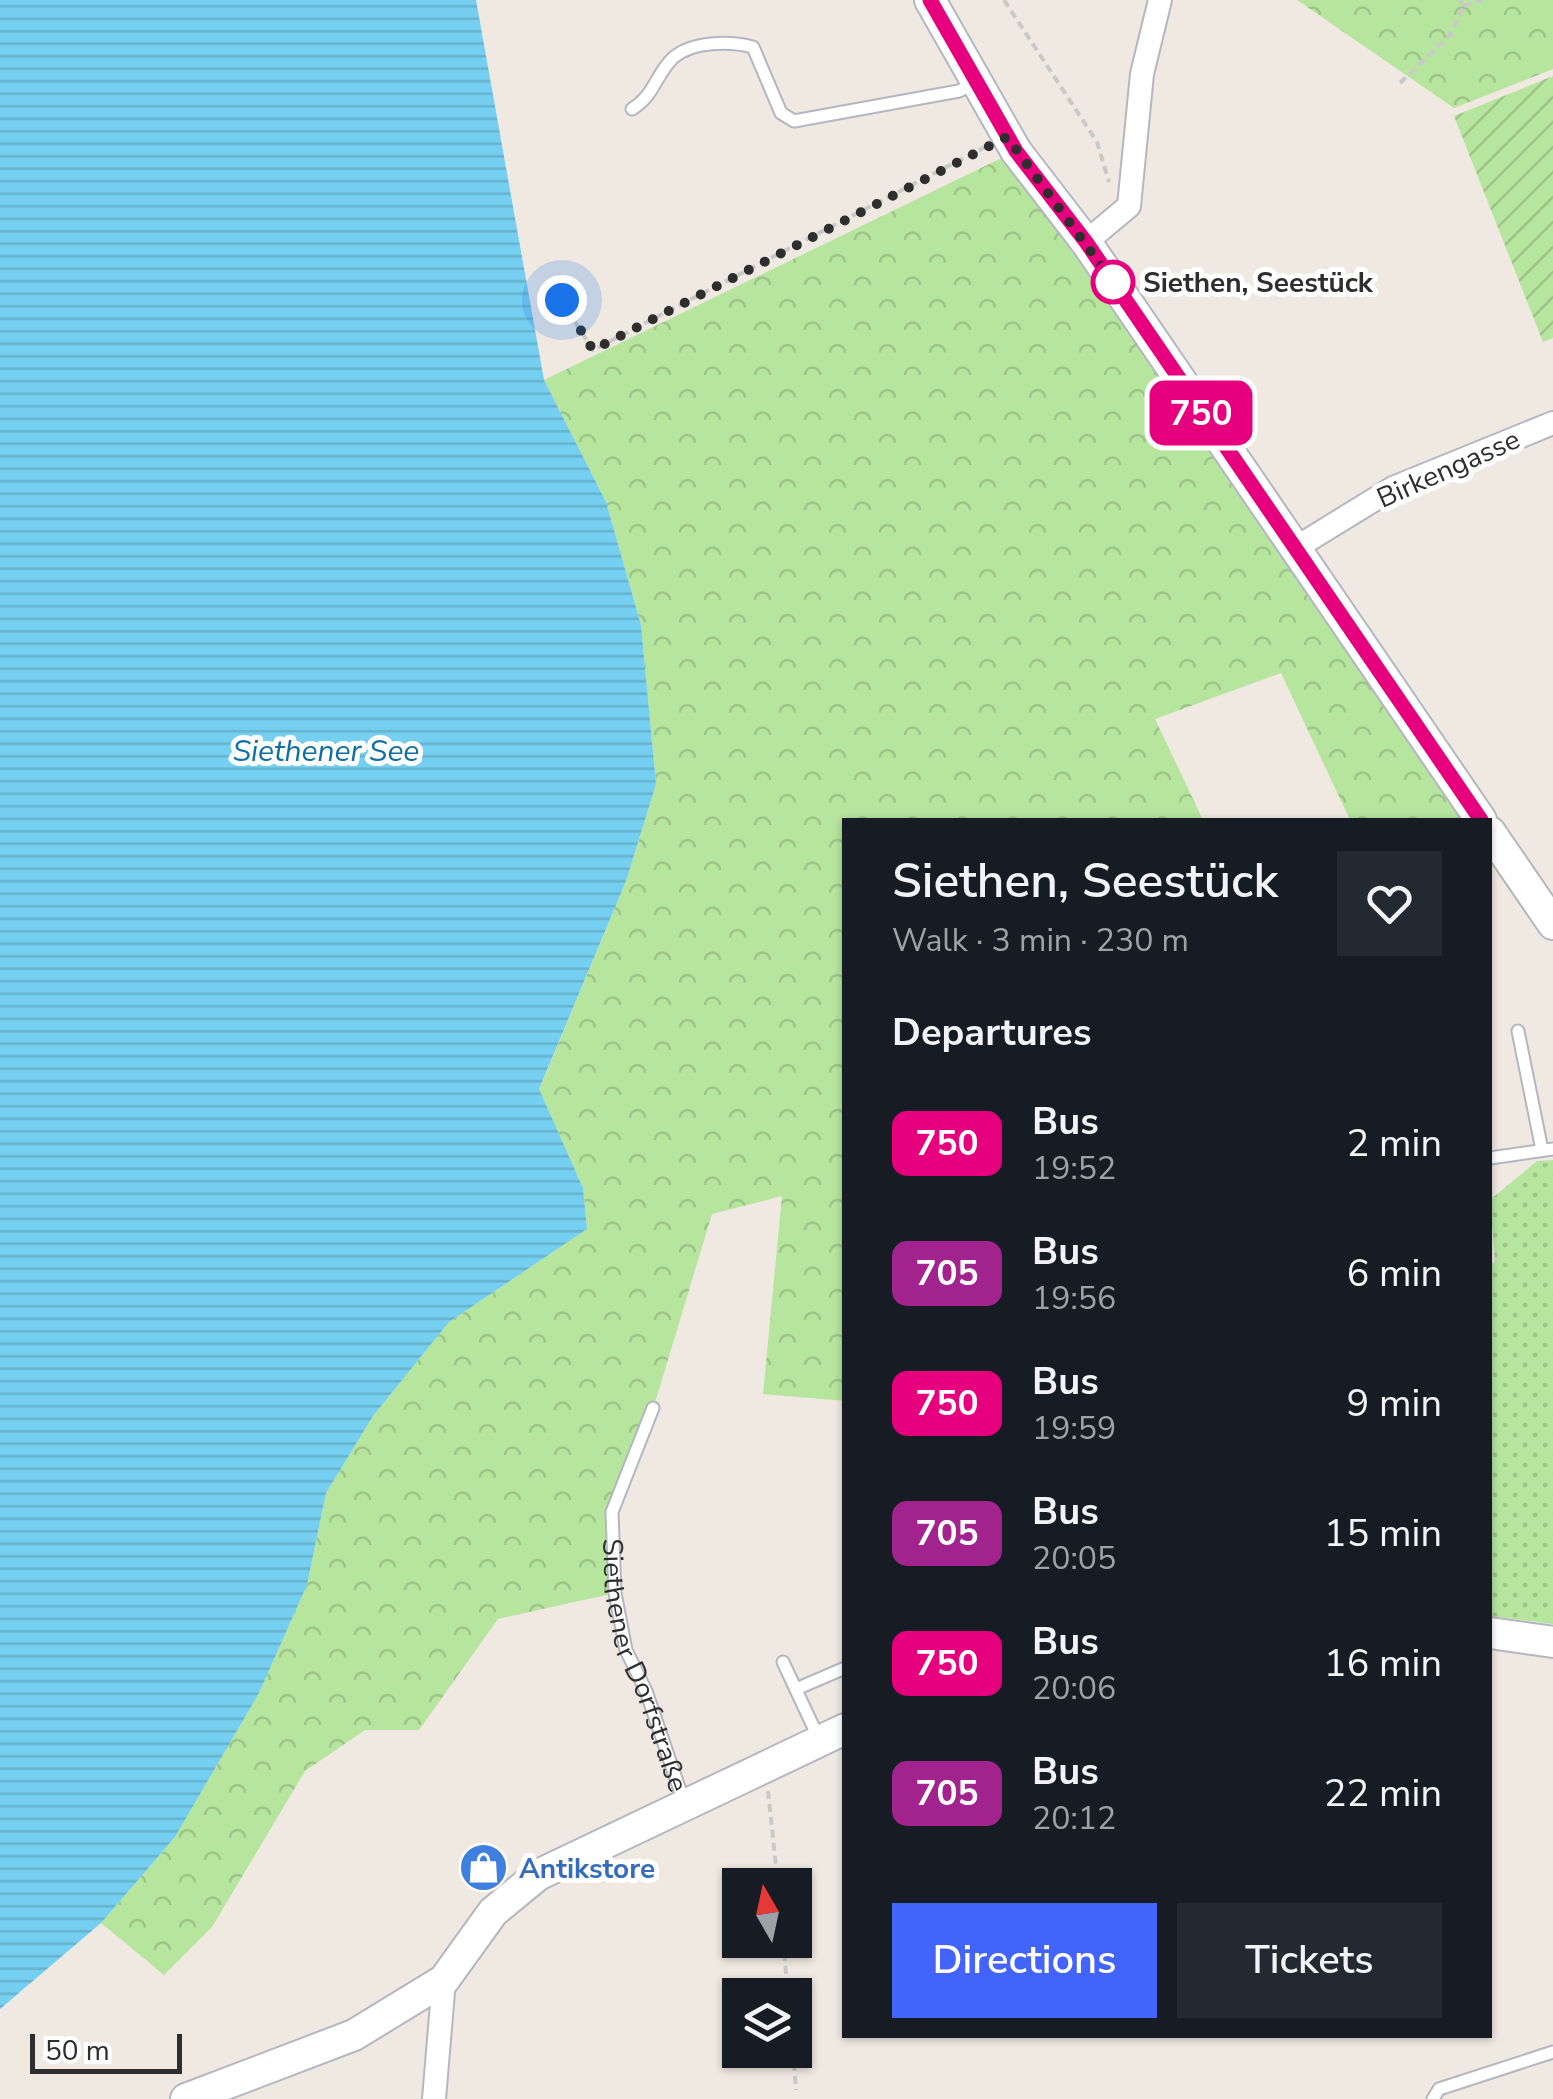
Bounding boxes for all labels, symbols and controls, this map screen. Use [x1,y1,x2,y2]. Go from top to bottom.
marker: Siethen, Seestück [1092,261,1134,303]
place label: Siethen, Seestück [1143,264,1374,302]
your location [537,275,587,325]
line badge: 750 [1144,380,1258,446]
text: 750 [1169,390,1233,437]
street label: Birkengasse [1371,420,1526,517]
water label: Siethener See [233,731,419,772]
text: Siethen, Seestück [892,848,1278,914]
button: heart [1337,851,1442,956]
text: Walk · 3 min · 230 m [892,919,1189,962]
text: Departures [892,1007,1091,1058]
text: Bus [1032,1096,1099,1147]
text: 2 min [1347,1118,1442,1169]
text: 750 [915,1120,979,1167]
text: 19:52 [1032,1147,1116,1190]
text: Bus [1032,1226,1099,1277]
text: 6 min [1347,1248,1442,1299]
text: 705 [915,1250,979,1297]
text: 19:56 [1032,1277,1116,1320]
text: Bus [1032,1356,1099,1407]
text: 9 min [1347,1378,1442,1429]
text: 750 [915,1380,979,1427]
text: 19:59 [1032,1407,1116,1450]
text: Bus [1032,1486,1099,1537]
text: 15 min [1324,1508,1442,1559]
text: 705 [915,1510,979,1557]
text: 20:05 [1032,1537,1116,1580]
street label: Siethener Dorfstraße [593,1538,697,1797]
text: Bus [1032,1616,1099,1667]
text: 16 min [1324,1638,1442,1689]
text: 750 [915,1640,979,1687]
text: 20:06 [1032,1667,1116,1710]
text: Bus [1032,1746,1099,1797]
text: 22 min [1324,1768,1442,1819]
text: 705 [915,1770,979,1817]
text: 20:12 [1032,1797,1116,1840]
shop icon: Antikstore [458,1842,510,1894]
place label: Antikstore [519,1850,655,1888]
north arrow [722,1868,812,1958]
map controls [722,1868,812,2068]
button: Directions [892,1903,1157,2018]
button: Tickets [1177,1903,1442,2018]
button: layers [722,1978,812,2068]
scale bar [30,2029,182,2074]
text: 50 m [45,2032,110,2070]

